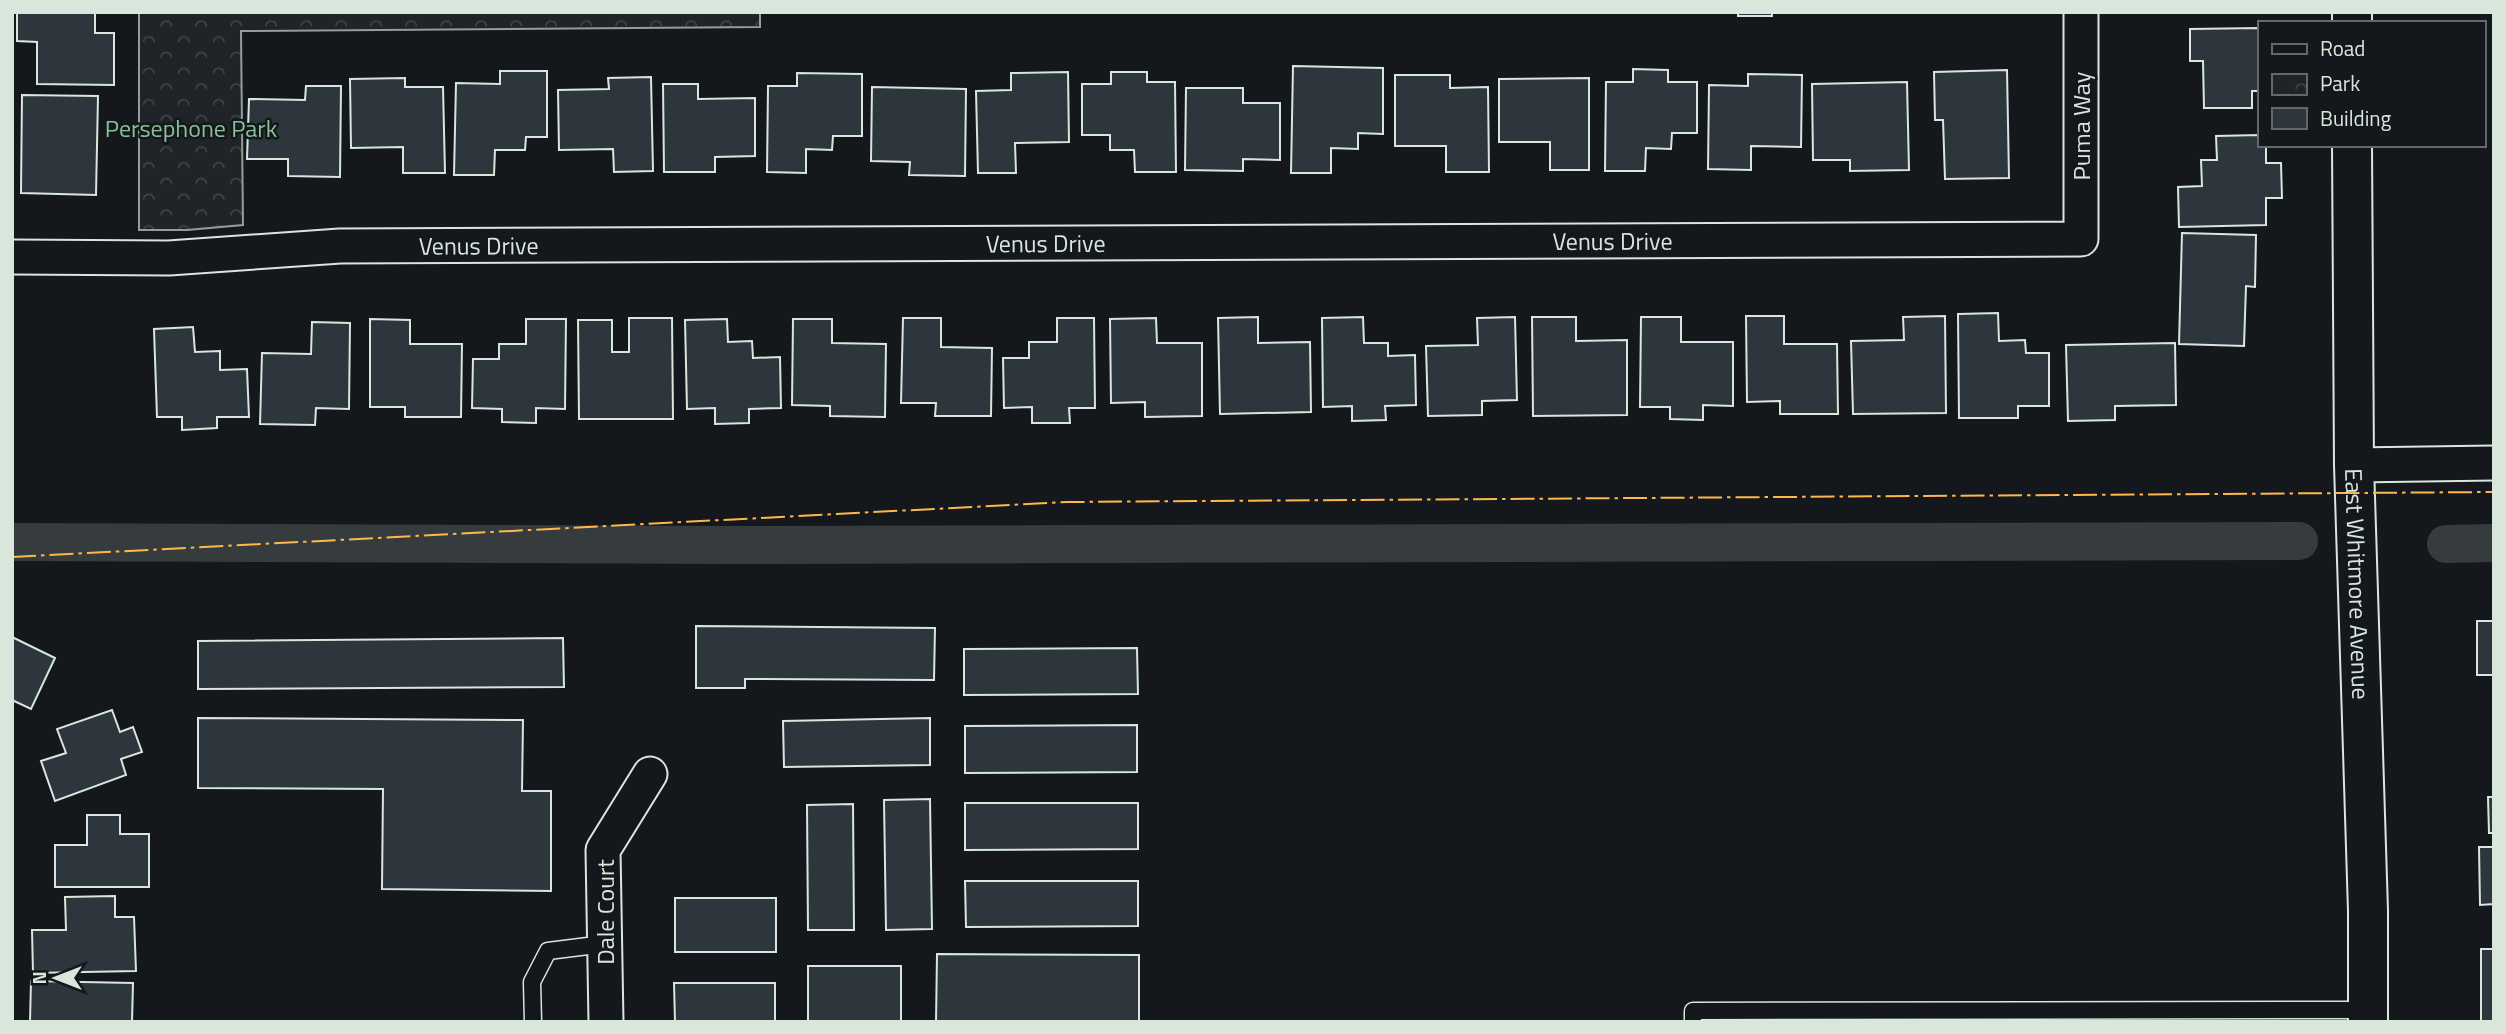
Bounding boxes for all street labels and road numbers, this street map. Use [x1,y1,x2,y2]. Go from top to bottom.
street label: Puma Way [2063,71,2099,180]
street label: Venus Drive [1553,223,1673,259]
street label: Venus Drive [986,225,1106,261]
street label: Venus Drive [419,227,539,264]
street label: East Whitmore Avenue [2336,468,2379,700]
street label: Dale Court [587,859,623,965]

